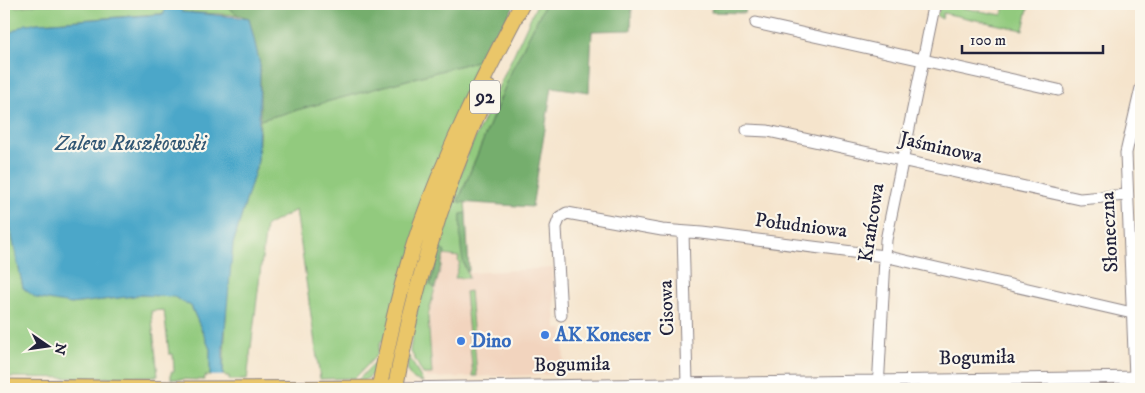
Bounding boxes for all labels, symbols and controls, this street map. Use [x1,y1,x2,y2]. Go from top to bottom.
scale bar [962,22,1104,54]
text: 100 m [970,31,1006,50]
road number: 92 [470,80,500,114]
street label: Jaśminowa [895,126,985,170]
water label: Zalew Ruszkowski [54,131,208,157]
street label: Krańcowa [853,181,891,264]
street label: Słoneczna [1095,190,1125,273]
street label: Południowa [753,208,849,244]
street label: Cisowa [654,279,680,336]
north arrow [22,320,72,370]
place label: AK Koneser [554,323,651,348]
place label: Dino [471,329,511,354]
marker: AK Koneser [539,329,551,341]
marker: Dino [455,335,467,347]
text: N [50,341,70,357]
street label: Bogumiła [939,345,1016,371]
street label: Bogumiła [534,352,611,378]

